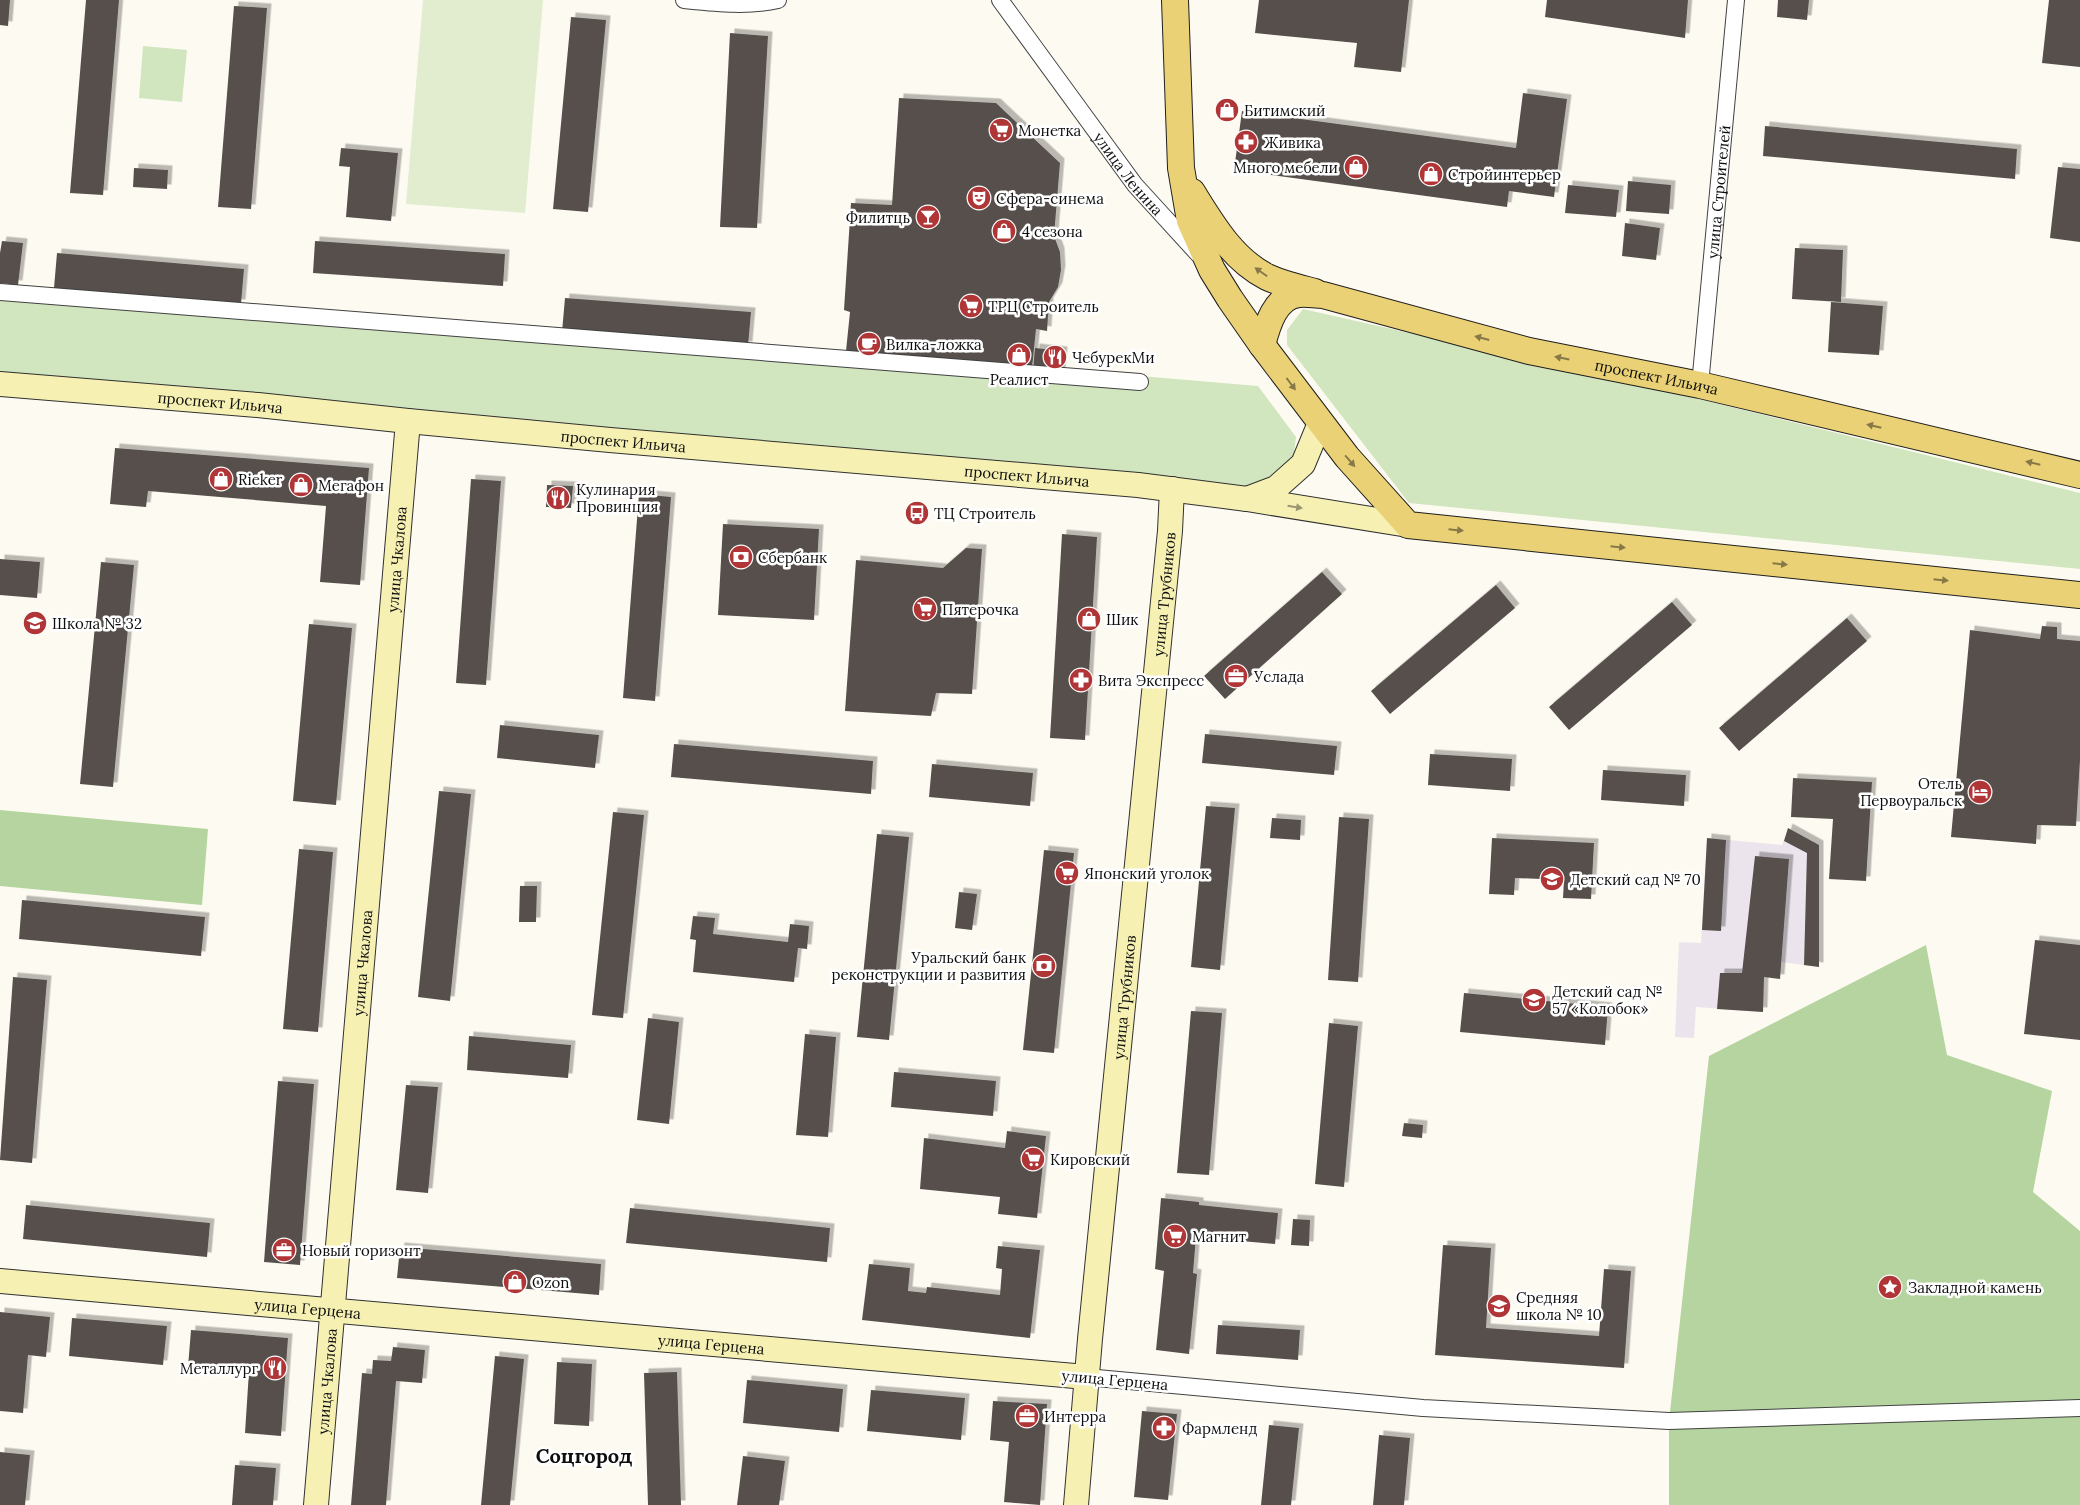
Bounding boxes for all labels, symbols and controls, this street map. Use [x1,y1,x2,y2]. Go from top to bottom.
shop icon: Битимский [1214,97,1240,123]
place label: Битимский [1244,101,1325,120]
supermarket icon: Монетка [988,117,1014,143]
place label: Монетка [1018,121,1081,140]
street label: улица Строителей [1702,124,1734,260]
street label: улица Ленина [1090,128,1168,219]
pharmacy icon: Живика [1233,129,1259,155]
place label: Живика [1264,133,1321,152]
shop icon: Много мебели [1343,154,1369,180]
place label: Много мебели [1233,158,1338,177]
shop icon: Стройинтерьер [1418,161,1444,187]
place label: Стройинтерьер [1448,165,1561,184]
theatre icon: Сфера-синема [966,185,992,211]
place label: Сфера-синема [996,189,1104,208]
bar icon: Филитць [915,204,941,230]
place label: Филитць [846,208,910,227]
shop icon: 4 сезона [991,218,1017,244]
place label: 4 сезона [1022,222,1083,241]
one-way arrow [1254,267,1268,277]
supermarket icon: ТРЦ Строитель [958,293,984,319]
place label: ТРЦ Строитель [988,297,1099,316]
cafe icon: Вилка-ложка [856,331,882,357]
one-way arrow [1474,334,1489,342]
place label: Вилка-ложка [886,335,982,354]
shop icon: Реалист [1006,342,1032,368]
restaurant icon: ЧебурекМи [1042,344,1068,370]
place label: ЧебурекМи [1072,348,1155,367]
one-way arrow [1553,353,1569,361]
street label: проспект Ильича [1593,355,1721,399]
place label: Реалист [990,370,1049,389]
one-way arrow [1285,377,1296,390]
street label: проспект Ильича [157,387,284,417]
one-way arrow [1867,422,1882,430]
street label: проспект Ильича [560,426,687,456]
one-way arrow [1344,454,1356,466]
one-way arrow [2025,459,2040,467]
street label: проспект Ильича [963,461,1091,490]
shop icon: Rieker [208,466,234,492]
place label: Rieker [238,470,283,489]
shop icon: Мегафон [288,472,314,498]
place label: Мегафон [318,476,384,495]
place label: Кулинария Провинция [576,480,658,516]
restaurant icon: Кулинария Провинция [545,485,571,511]
bus stop icon: ТЦ Строитель [904,500,930,526]
one-way arrow [1288,503,1304,511]
place label: ТЦ Строитель [934,504,1036,523]
street label: улица Чкалова [382,505,410,613]
one-way arrow [1449,526,1465,534]
street label: улица Трубников [1148,531,1179,657]
one-way arrow [1610,543,1626,551]
bank icon: Сбербанк [728,544,754,570]
place label: Сбербанк [758,548,827,567]
one-way arrow [1772,560,1788,568]
one-way arrow [1933,576,1949,584]
supermarket icon: Пятерочка [912,596,938,622]
place label: Пятерочка [942,600,1019,619]
shop icon: Шик [1076,606,1102,632]
school or university icon: Школа № 32 [22,610,48,636]
place label: Шик [1106,610,1138,629]
place label: Школа № 32 [52,614,142,633]
office icon: Услада [1223,663,1249,689]
pharmacy icon: Вита Экспресс [1068,667,1094,693]
place label: Услада [1253,667,1305,686]
place label: Вита Экспресс [1098,671,1204,690]
place label: Отель Первоуральск [1860,774,1962,810]
hotel icon: Отель Первоуральск [1967,779,1993,805]
supermarket icon: Японский уголок [1054,860,1080,886]
place label: Японский уголок [1084,864,1209,883]
school or university icon: Детский сад № 70 [1539,866,1565,892]
place label: Детский сад № 70 [1570,870,1701,889]
street label: улица Чкалова [348,909,376,1017]
street label: улица Трубников [1108,934,1139,1060]
place label: Уральский банк реконструкции и развития [832,948,1026,984]
bank icon: Уральский банк реконструкции и развития [1031,953,1057,979]
place label: Детский сад № 57 «Колобок» [1552,982,1663,1018]
school or university icon: Детский сад № 57 «Колобок» [1521,987,1547,1013]
supermarket icon: Кировский [1020,1146,1046,1172]
place label: Кировский [1050,1150,1130,1169]
supermarket icon: Магнит [1162,1223,1188,1249]
place label: Магнит [1192,1227,1247,1246]
office icon: Новый горизонт [271,1237,297,1263]
place label: Новый горизонт [302,1241,421,1260]
shop icon: Ozon [502,1269,528,1295]
place label: Ozon [532,1273,569,1292]
place icon: Закладной камень [1877,1274,1903,1300]
place label: Закладной камень [1908,1278,2042,1297]
place label: Средняя школа № 10 [1516,1288,1602,1324]
school or university icon: Средняя школа № 10 [1486,1293,1512,1319]
street label: улица Герцена [254,1294,362,1322]
street label: улица Чкалова [313,1327,340,1435]
street label: улица Герцена [657,1330,766,1358]
restaurant icon: Металлург [262,1355,288,1381]
place label: Металлург [180,1359,258,1378]
street label: улица Герцена [1061,1366,1169,1394]
office icon: Интерра [1014,1403,1040,1429]
place label: Интерра [1044,1407,1107,1426]
pharmacy icon: Фармленд [1151,1415,1177,1441]
place label: Фармленд [1182,1419,1257,1438]
district label: Соцгород [536,1443,632,1468]

